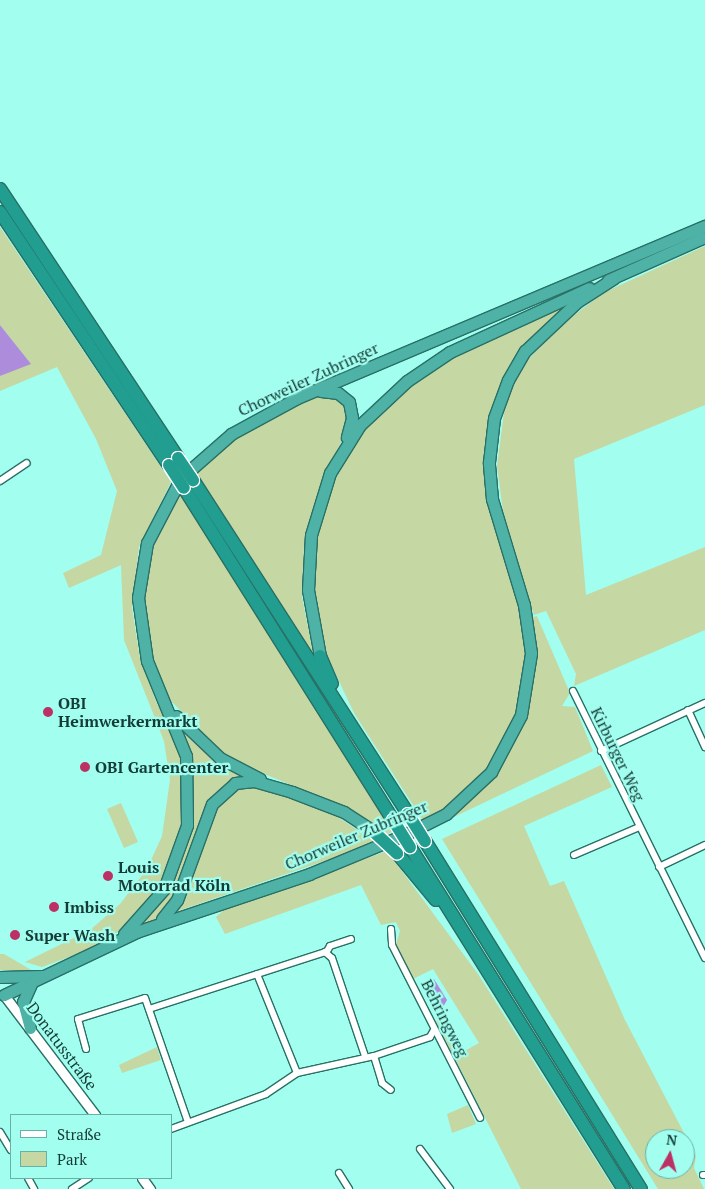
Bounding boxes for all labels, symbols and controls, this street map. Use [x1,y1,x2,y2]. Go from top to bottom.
street label: Chorweiler Zubringer [235,338,381,420]
place label: OBI Heimwerkermarkt [58,693,198,731]
street label: Kirburger Weg [587,704,649,804]
marker: OBI Heimwerkermarkt [42,706,54,718]
place label: OBI Gartencenter [95,757,228,777]
marker: OBI Gartencenter [79,761,91,773]
street label: Chorweiler Zubringer [282,796,430,874]
place label: Louis Motorrad Köln [118,857,231,895]
marker: Louis Motorrad Köln [102,870,114,882]
place label: Imbiss [64,897,114,917]
marker: Imbiss [48,901,60,913]
place label: Super Wash [25,925,115,945]
marker: Super Wash [9,929,21,941]
street label: Behringweg [417,976,473,1060]
street label: Donatusstraße [23,998,101,1094]
legend [10,1114,172,1179]
text: Straße [57,1124,101,1144]
north arrow [645,1129,695,1179]
text: N [665,1130,678,1150]
text: Park [57,1149,87,1169]

